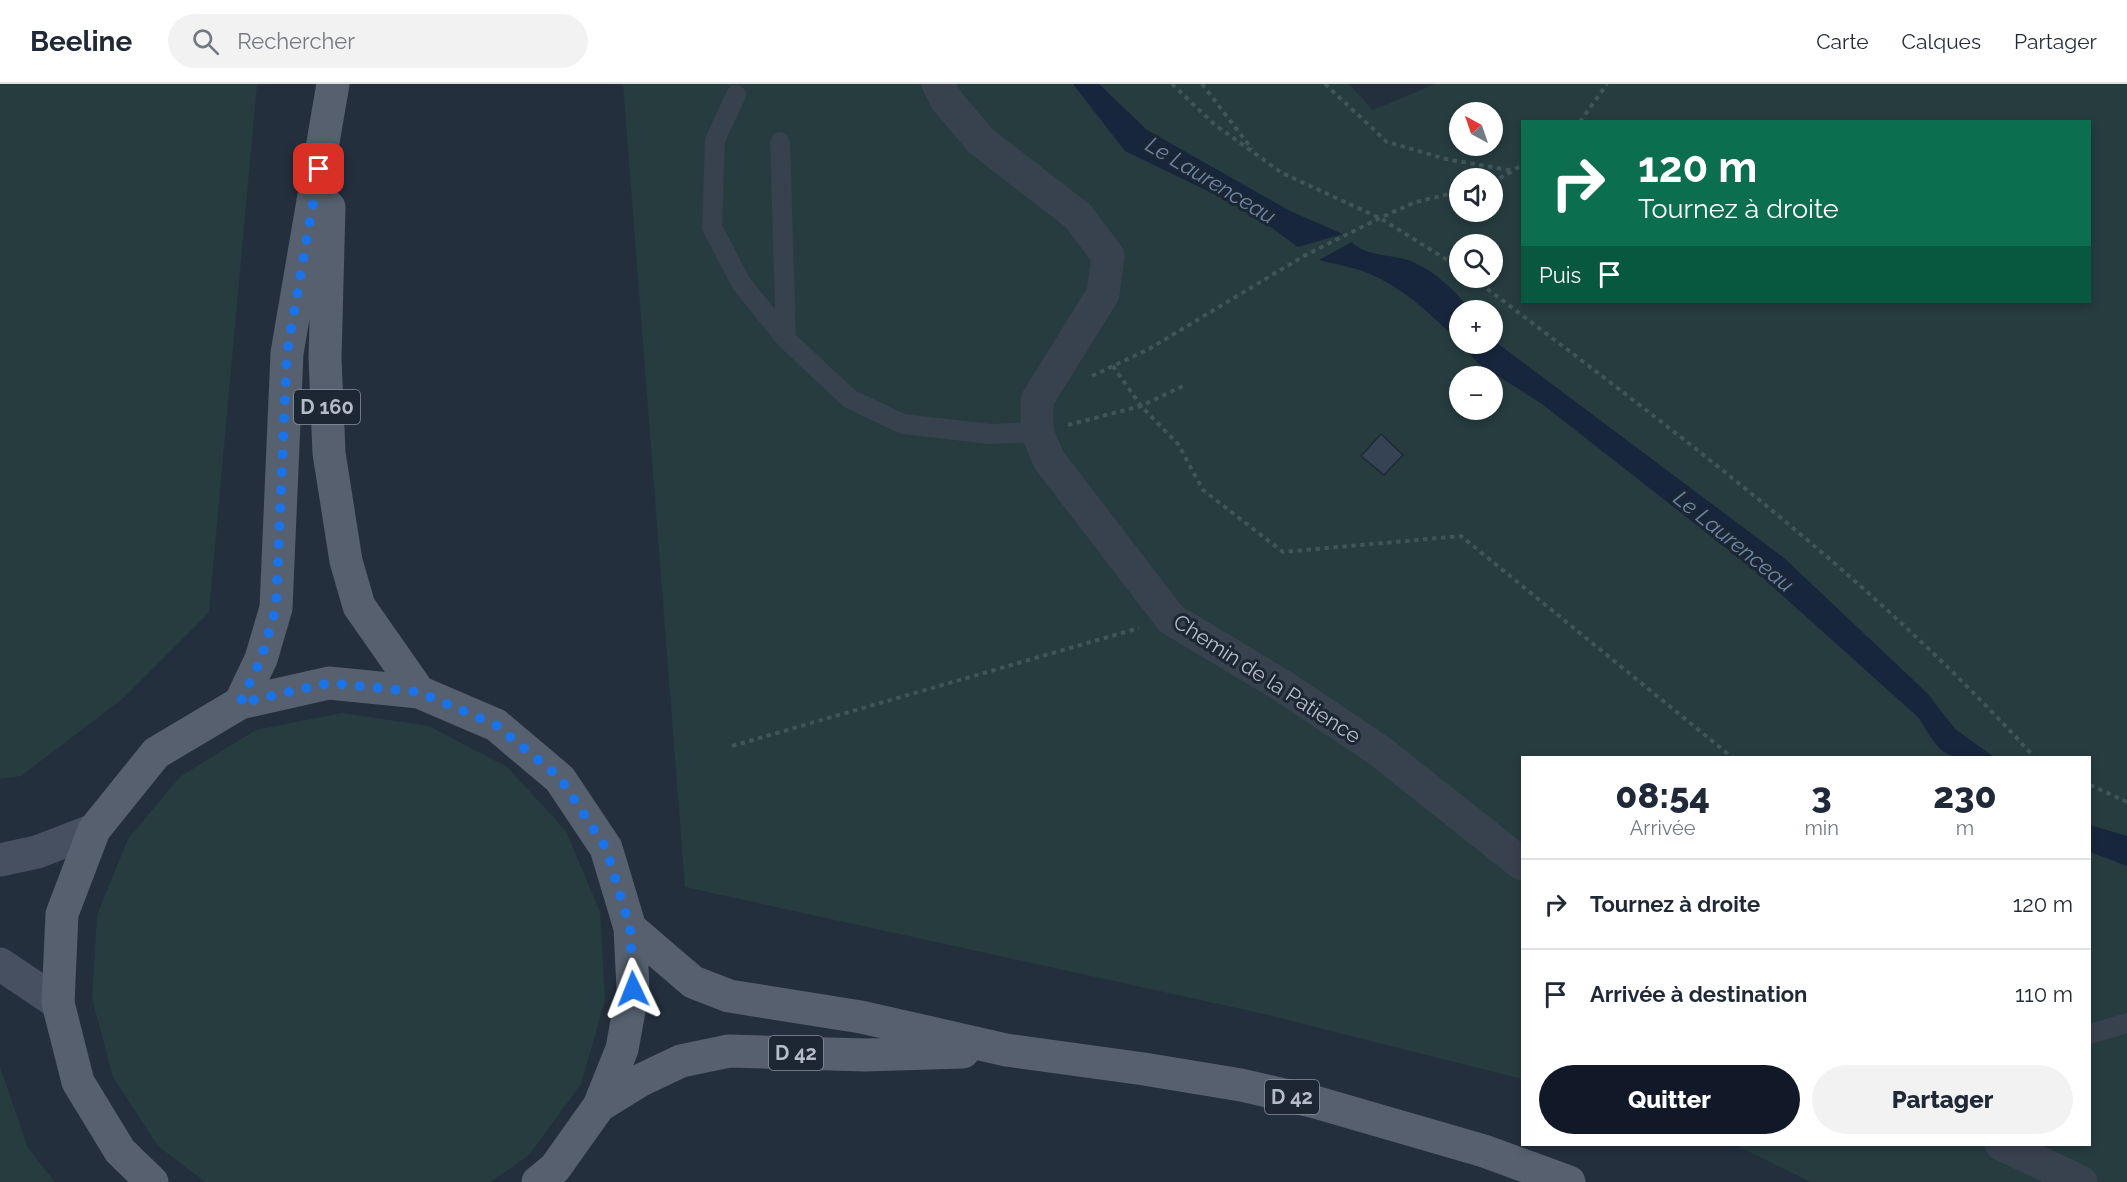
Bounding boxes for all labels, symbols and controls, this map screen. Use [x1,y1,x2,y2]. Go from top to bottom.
search box [168,14,588,68]
text: Beeline [30,25,132,58]
icon: search [189,25,222,58]
text: Rechercher [237,28,355,54]
text: Carte [1816,29,1869,54]
text: Calques [1902,29,1981,54]
text: Partager [2014,29,2097,54]
north arrow [1449,102,1503,156]
map controls [1449,102,1503,420]
water label: Le Laurenceau [1141,131,1281,229]
pin [293,143,344,194]
text: 120 m [1638,143,1757,192]
icon: right [1539,144,1617,222]
icon: arrive [302,152,335,185]
button: sound [1449,168,1503,222]
text: Tournez à droite [1638,193,1839,224]
button: search [1449,234,1503,288]
icon: arrive [1593,258,1626,291]
text: Puis [1539,262,1581,288]
button: + [1449,300,1503,354]
button: − [1449,366,1503,420]
road number: D 160 [294,390,360,424]
water label: Le Laurenceau [1669,485,1799,597]
street label: Chemin de la Patience [1169,609,1365,748]
text: 08:54 [1615,774,1710,816]
text: 3 [1811,774,1832,816]
text: 230 [1933,774,1997,816]
text: Arrivée [1630,816,1696,840]
text: min [1804,816,1839,840]
text: m [1956,816,1974,840]
icon: right [1539,888,1572,921]
text: Tournez à droite [1590,891,1760,917]
text: 120 m [2013,891,2073,917]
position arrow [601,957,665,1021]
icon: arrive [1539,978,1572,1011]
text: Arrivée à destination [1590,981,1807,1007]
text: 110 m [2015,981,2073,1007]
road number: D 42 [769,1036,823,1070]
button: Quitter [1539,1065,1800,1134]
button: Partager [1812,1065,2073,1134]
road number: D 42 [1265,1080,1319,1114]

